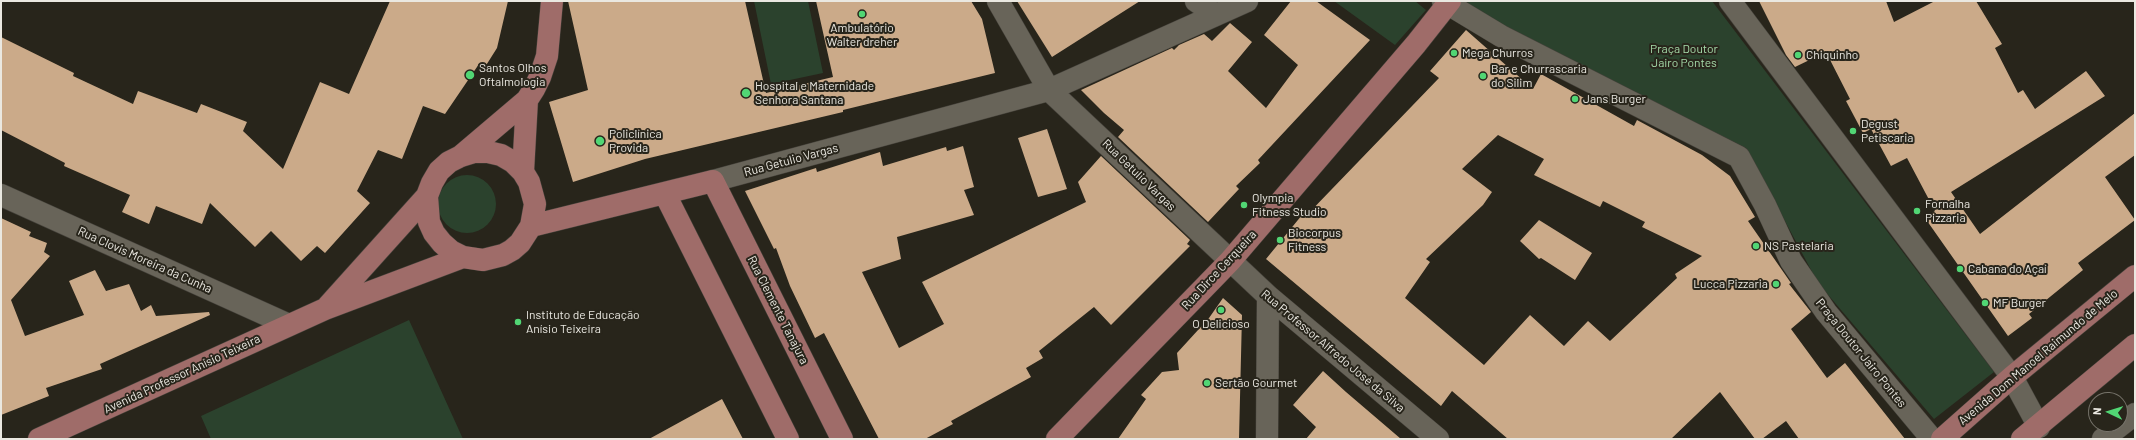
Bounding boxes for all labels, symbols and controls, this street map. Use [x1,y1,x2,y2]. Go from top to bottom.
marker: Ambulatório Walter dreher [857,9,867,19]
place label: Ambulatório Walter dreher [827,21,897,49]
park label: Praça Doutor Jairo Pontes [1650,42,1718,70]
place label: Mega Churros [1462,46,1533,60]
marker: Mega Churros [1449,48,1459,58]
place label: Chiquinho [1806,48,1858,62]
marker: Chiquinho [1793,50,1803,60]
place label: Santos Olhos Oftalmologia [479,61,546,89]
place label: Bar e Churrascaria do Silim [1491,62,1587,90]
marker: Santos Olhos Oftalmologia [464,69,476,81]
marker: Bar e Churrascaria do Silim [1478,71,1488,81]
place label: Hospital e Maternidade Senhora Santana [755,79,874,107]
marker: Hospital e Maternidade Senhora Santana [740,87,752,99]
place label: Jans Burger [1583,92,1646,106]
marker: Jans Burger [1570,94,1580,104]
place label: Degust Petiscaria [1861,117,1913,145]
marker: Degust Petiscaria [1848,126,1858,136]
place label: Policlínica Provida [609,127,662,155]
marker: Policlínica Provida [594,135,606,147]
street label: Rua Getulio Vargas [1099,136,1179,214]
street label: Rua Getulio Vargas [742,141,840,179]
place label: Olympia Fitness Studio [1252,191,1327,219]
place label: Fornalha Pizzaria [1925,197,1970,225]
marker: Olympia Fitness Studio [1239,200,1249,210]
marker: Fornalha Pizzaria [1912,206,1922,216]
street label: Rua Clovis Moreira da Cunha [76,224,214,296]
place label: Biocorpus Fitness [1288,226,1341,254]
street label: Rua Dirce Cerqueira [1179,227,1259,313]
marker: Biocorpus Fitness [1275,235,1285,245]
place label: NS Pastelaria [1764,239,1834,253]
marker: NS Pastelaria [1751,241,1761,251]
street label: Rua Clemente Tanajura [744,253,812,367]
place label: Cabana do Açaí [1968,262,2047,276]
marker: Cabana do Açaí [1955,264,1965,274]
place label: Lucca Pizzaria [1693,277,1768,291]
marker: Lucca Pizzaria [1771,279,1781,289]
street label: Avenida Dom Manoel Raimundo de Melo [1955,286,2121,428]
street label: Rua Professor Alfredo José da Silva [1258,287,1408,415]
street label: Praça Doutor Jairo Pontes [1813,296,1909,410]
place label: MF Burger [1993,296,2046,310]
marker: MF Burger [1980,298,1990,308]
marker: O Delicioso [1216,305,1226,315]
place label: Instituto de Educação Anísio Teixeira [526,308,639,336]
marker: Instituto de Educação Anísio Teixeira [513,317,523,327]
place label: O Delicioso [1192,317,1250,331]
street label: Avenida Professor Anísio Teixeira [102,331,262,417]
place label: Sertão Gourmet [1215,376,1297,390]
marker: Sertão Gourmet [1202,378,1212,388]
north arrow [2088,392,2128,432]
text: N [2090,407,2103,415]

